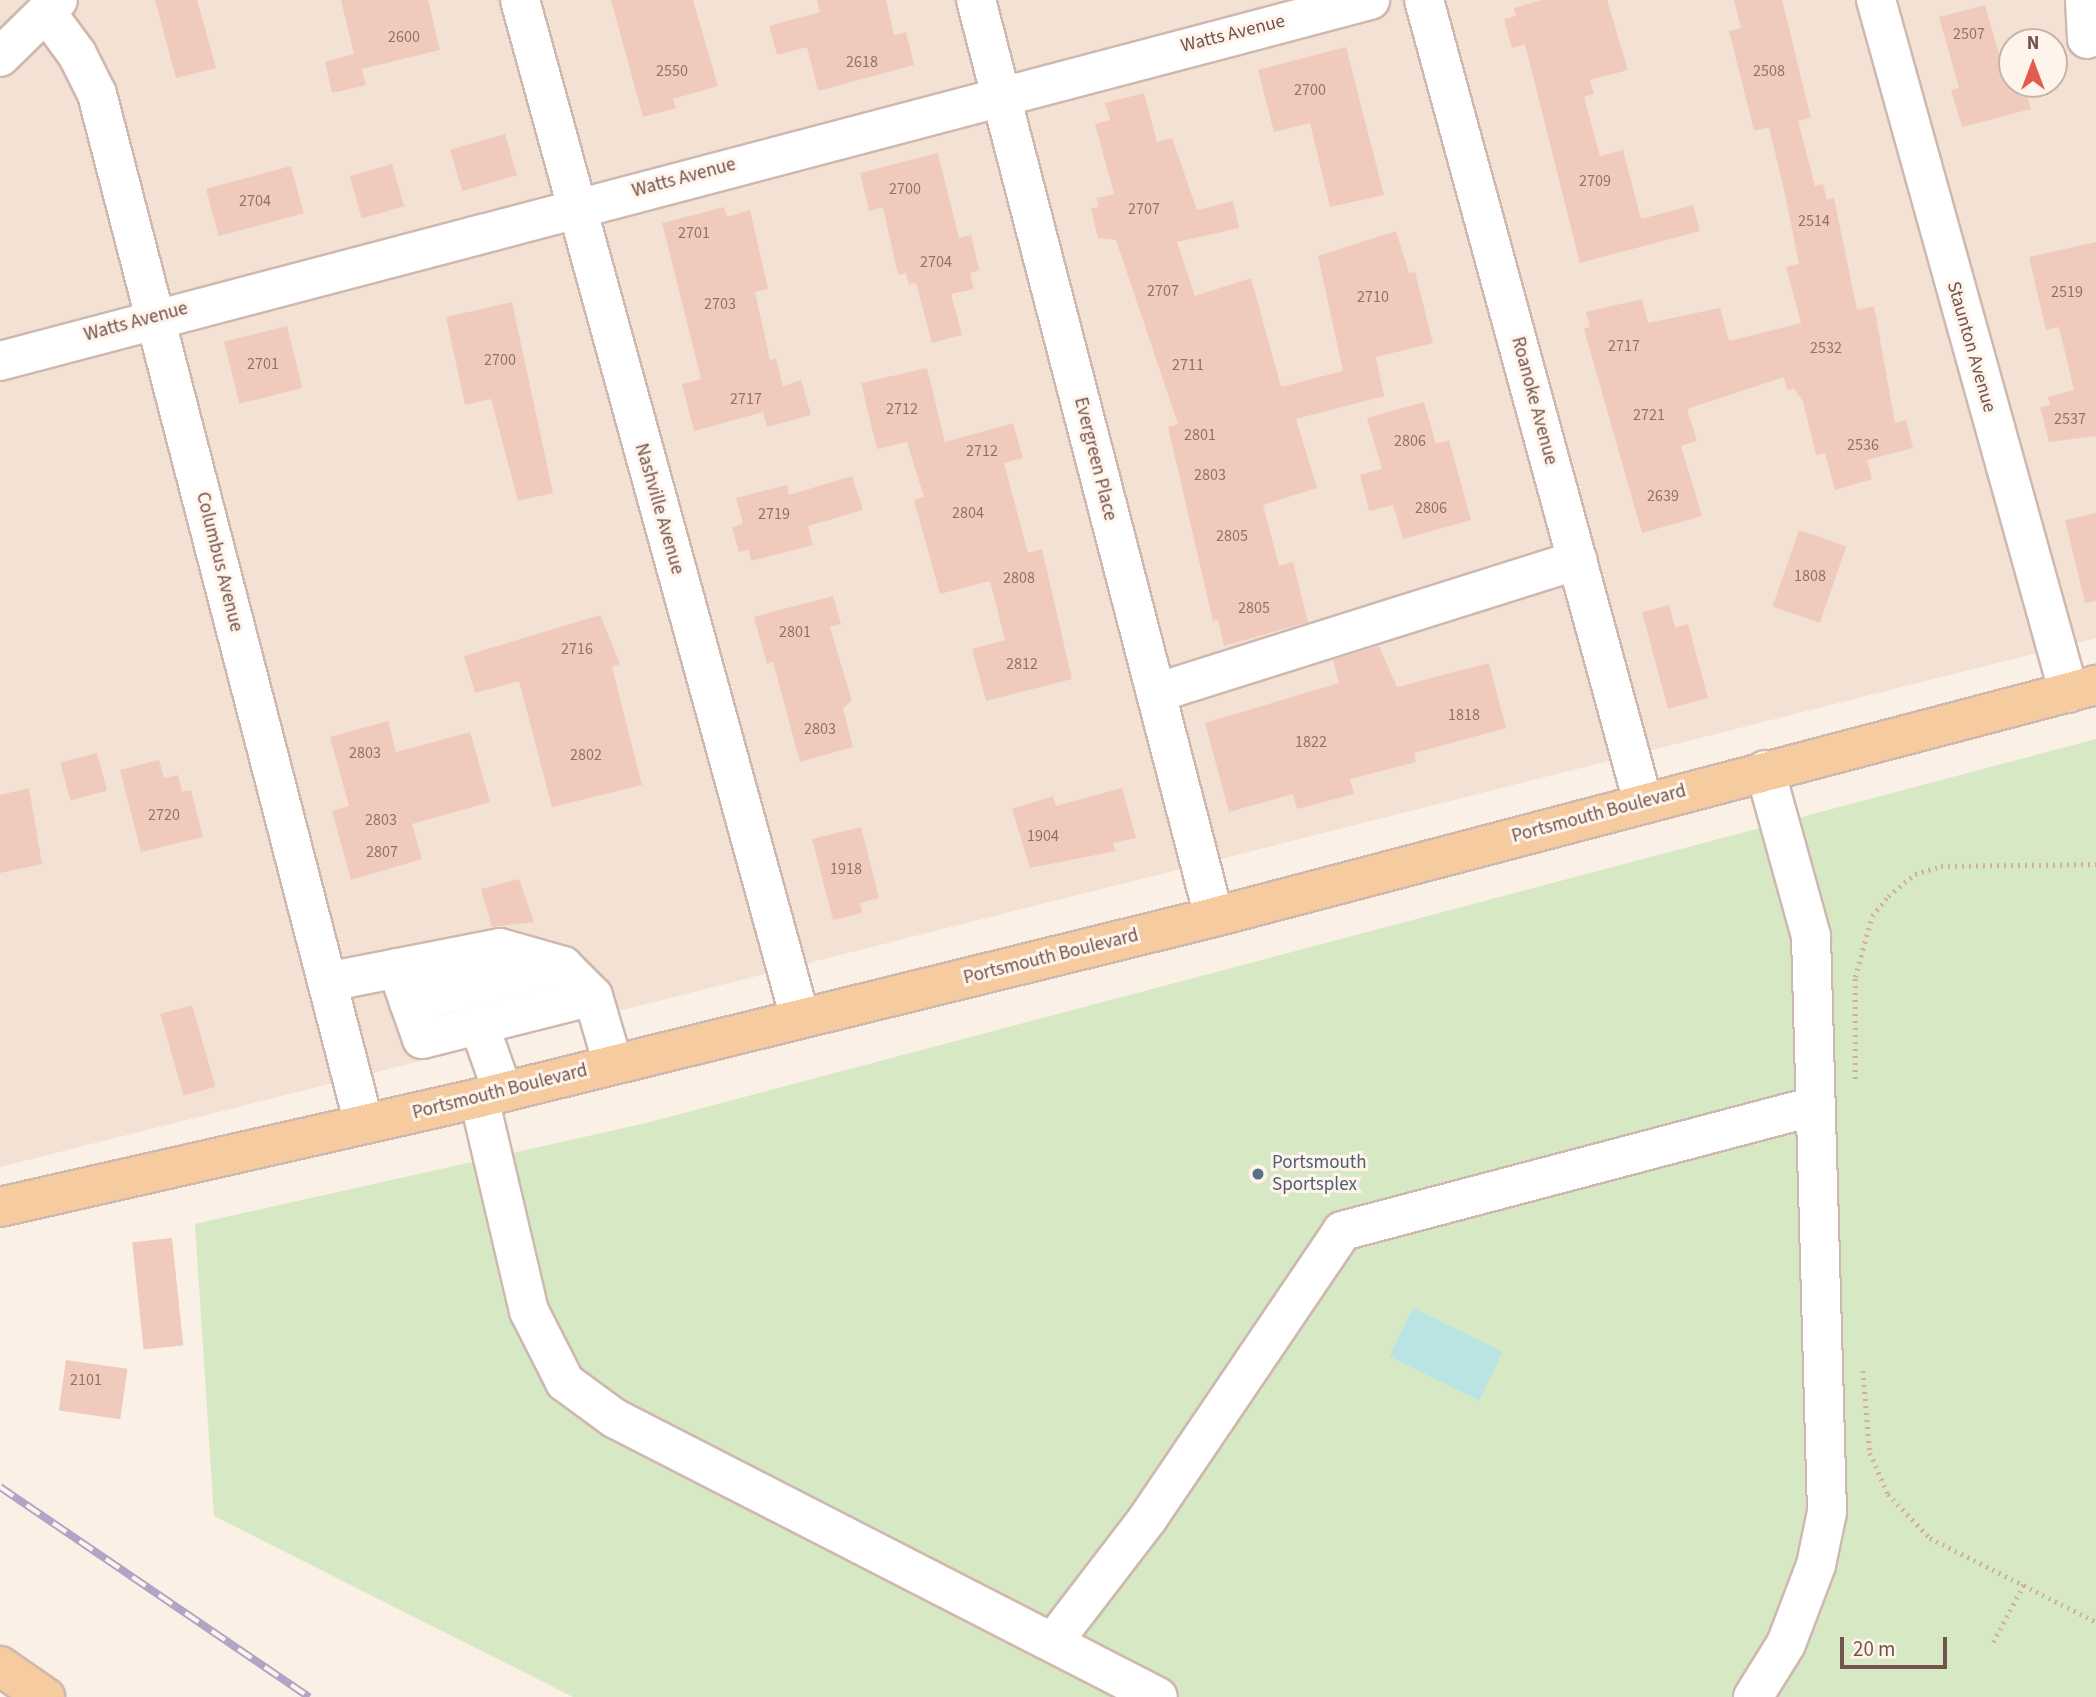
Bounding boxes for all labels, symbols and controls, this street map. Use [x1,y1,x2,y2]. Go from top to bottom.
street label: Watts Avenue [1179,10,1287,58]
house number: 2507 [1953,24,1985,44]
house number: 2600 [388,27,420,47]
north arrow [1998,28,2068,98]
text: N [2027,30,2039,57]
house number: 2618 [846,52,878,72]
house number: 2550 [656,61,688,81]
house number: 2508 [1753,61,1785,81]
house number: 2700 [1294,80,1326,100]
street label: Watts Avenue [630,153,738,203]
house number: 2709 [1579,171,1611,191]
house number: 2700 [889,179,921,199]
house number: 2704 [239,191,271,211]
house number: 2707 [1128,199,1160,219]
house number: 2514 [1798,211,1830,231]
house number: 2701 [678,223,710,243]
house number: 2704 [920,252,952,272]
street label: Staunton Avenue [1941,279,2001,415]
house number: 2707 [1147,281,1179,301]
house number: 2519 [2051,282,2083,302]
house number: 2710 [1357,287,1389,307]
house number: 2703 [704,294,736,314]
street label: Watts Avenue [82,297,190,347]
street label: Roanoke Avenue [1506,334,1562,468]
house number: 2717 [1608,336,1640,356]
house number: 2532 [1810,338,1842,358]
house number: 2700 [484,350,516,370]
house number: 2701 [247,354,279,374]
house number: 2711 [1172,355,1204,375]
house number: 2717 [730,389,762,409]
street label: Evergreen Place [1069,395,1121,523]
house number: 2712 [886,399,918,419]
house number: 2721 [1633,405,1665,425]
house number: 2537 [2054,409,2086,429]
house number: 2801 [1184,425,1216,445]
house number: 2806 [1394,431,1426,451]
house number: 2536 [1847,435,1879,455]
street label: Nashville Avenue [629,441,689,577]
house number: 2712 [966,441,998,461]
house number: 2803 [1194,465,1226,485]
house number: 2639 [1647,486,1679,506]
street label: Columbus Avenue [191,490,247,634]
house number: 2806 [1415,498,1447,518]
house number: 2804 [952,503,984,523]
house number: 2719 [758,504,790,524]
house number: 2805 [1216,526,1248,546]
house number: 1808 [1794,566,1826,586]
house number: 2808 [1003,568,1035,588]
house number: 2805 [1238,598,1270,618]
house number: 2801 [779,622,811,642]
house number: 2716 [561,639,593,659]
house number: 2812 [1006,654,1038,674]
house number: 1818 [1448,705,1480,725]
house number: 2803 [804,719,836,739]
house number: 1822 [1295,732,1327,752]
house number: 2803 [349,743,381,763]
house number: 2802 [570,745,602,765]
street label: Portsmouth Boulevard [1509,780,1689,848]
house number: 2720 [148,805,180,825]
house number: 2803 [365,810,397,830]
house number: 1904 [1027,826,1059,846]
house number: 2807 [366,842,398,862]
house number: 1918 [830,859,862,879]
street label: Portsmouth Boulevard [961,924,1141,990]
street label: Portsmouth Boulevard [410,1059,590,1125]
place label: Portsmouth Sportsplex [1272,1152,1367,1196]
marker: Portsmouth Sportsplex [1250,1166,1266,1182]
house number: 2101 [70,1370,102,1390]
scale bar [1844,1624,1951,1668]
text: 20 m [1853,1634,1895,1664]

